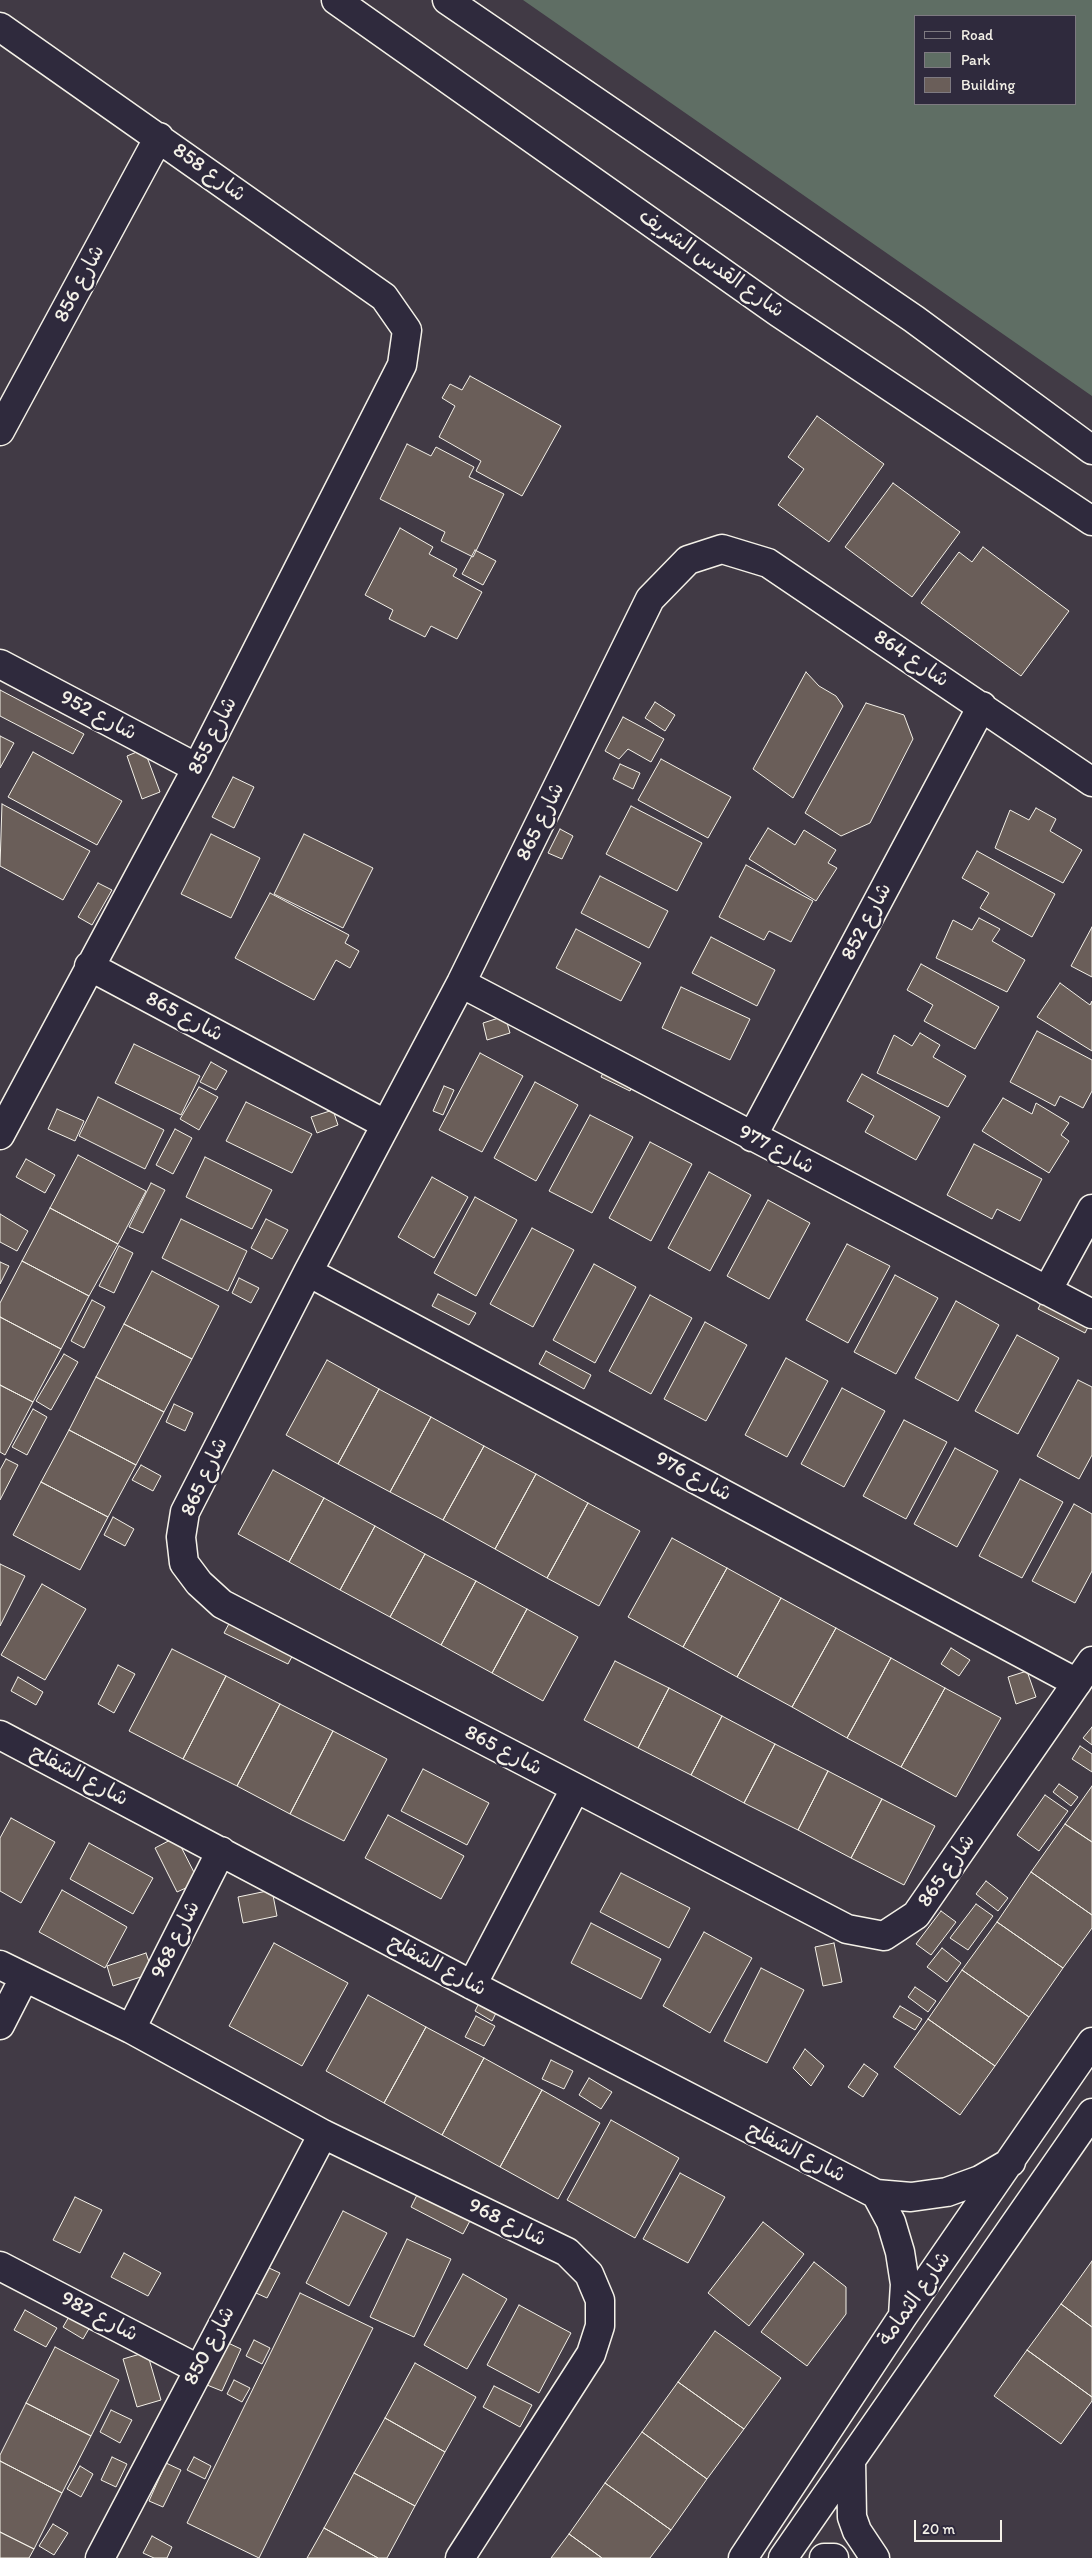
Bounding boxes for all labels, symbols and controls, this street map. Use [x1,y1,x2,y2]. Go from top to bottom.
legend [914,15,1077,105]
text: Road [961,26,993,44]
text: Park [961,51,991,69]
text: Building [961,76,1015,94]
street label: شارع 858 [168,138,250,208]
street label: شارع القدس الشريف [633,204,789,324]
street label: شارع 856 [49,241,111,327]
street label: شارع 864 [869,625,953,693]
street label: شارع 952 [55,685,141,747]
street label: شارع 855 [183,693,243,779]
street label: شارع 865 [511,779,571,865]
street label: شارع 852 [836,879,898,965]
street label: شارع 865 [141,986,227,1048]
street label: شارع 977 [734,1120,818,1180]
street label: شارع 865 [176,1434,234,1520]
street label: شارع 976 [651,1446,735,1508]
street label: شارع 865 [460,1720,546,1782]
street label: شارع الشفلح [26,1740,132,1812]
street label: شارع 865 [913,1829,981,1913]
street label: شارع 968 [146,1897,206,1983]
street label: شارع الشفلح [384,1930,490,2002]
street label: شارع الشفلح [742,2117,850,2189]
street label: شارع 968 [464,2193,550,2253]
street label: شارع الثمامة [873,2247,957,2351]
street label: شارع 982 [56,2286,142,2348]
street label: شارع 850 [179,2302,241,2390]
scale bar [917,2510,1004,2542]
text: 20 m [922,2520,955,2538]

